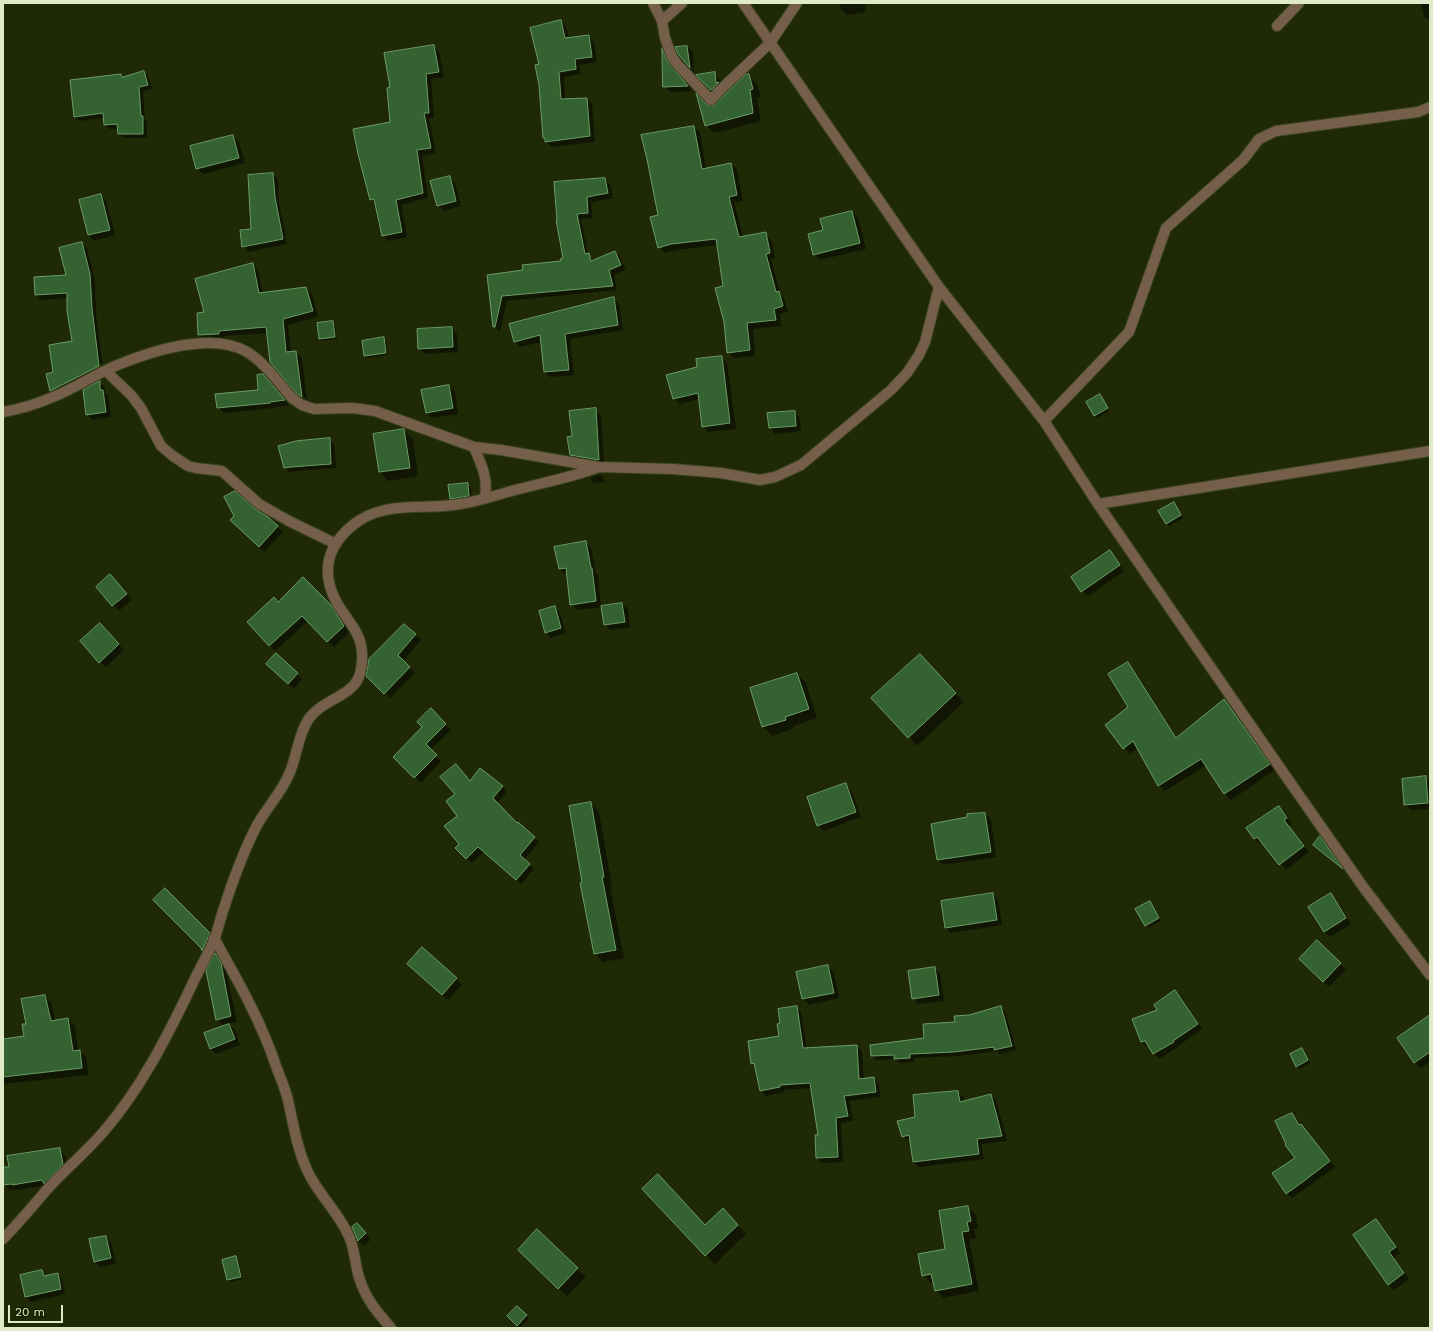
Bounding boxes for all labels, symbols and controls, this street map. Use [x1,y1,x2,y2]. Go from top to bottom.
scale bar [10,1297,65,1323]
text: 20 m [15,1305,45,1319]

